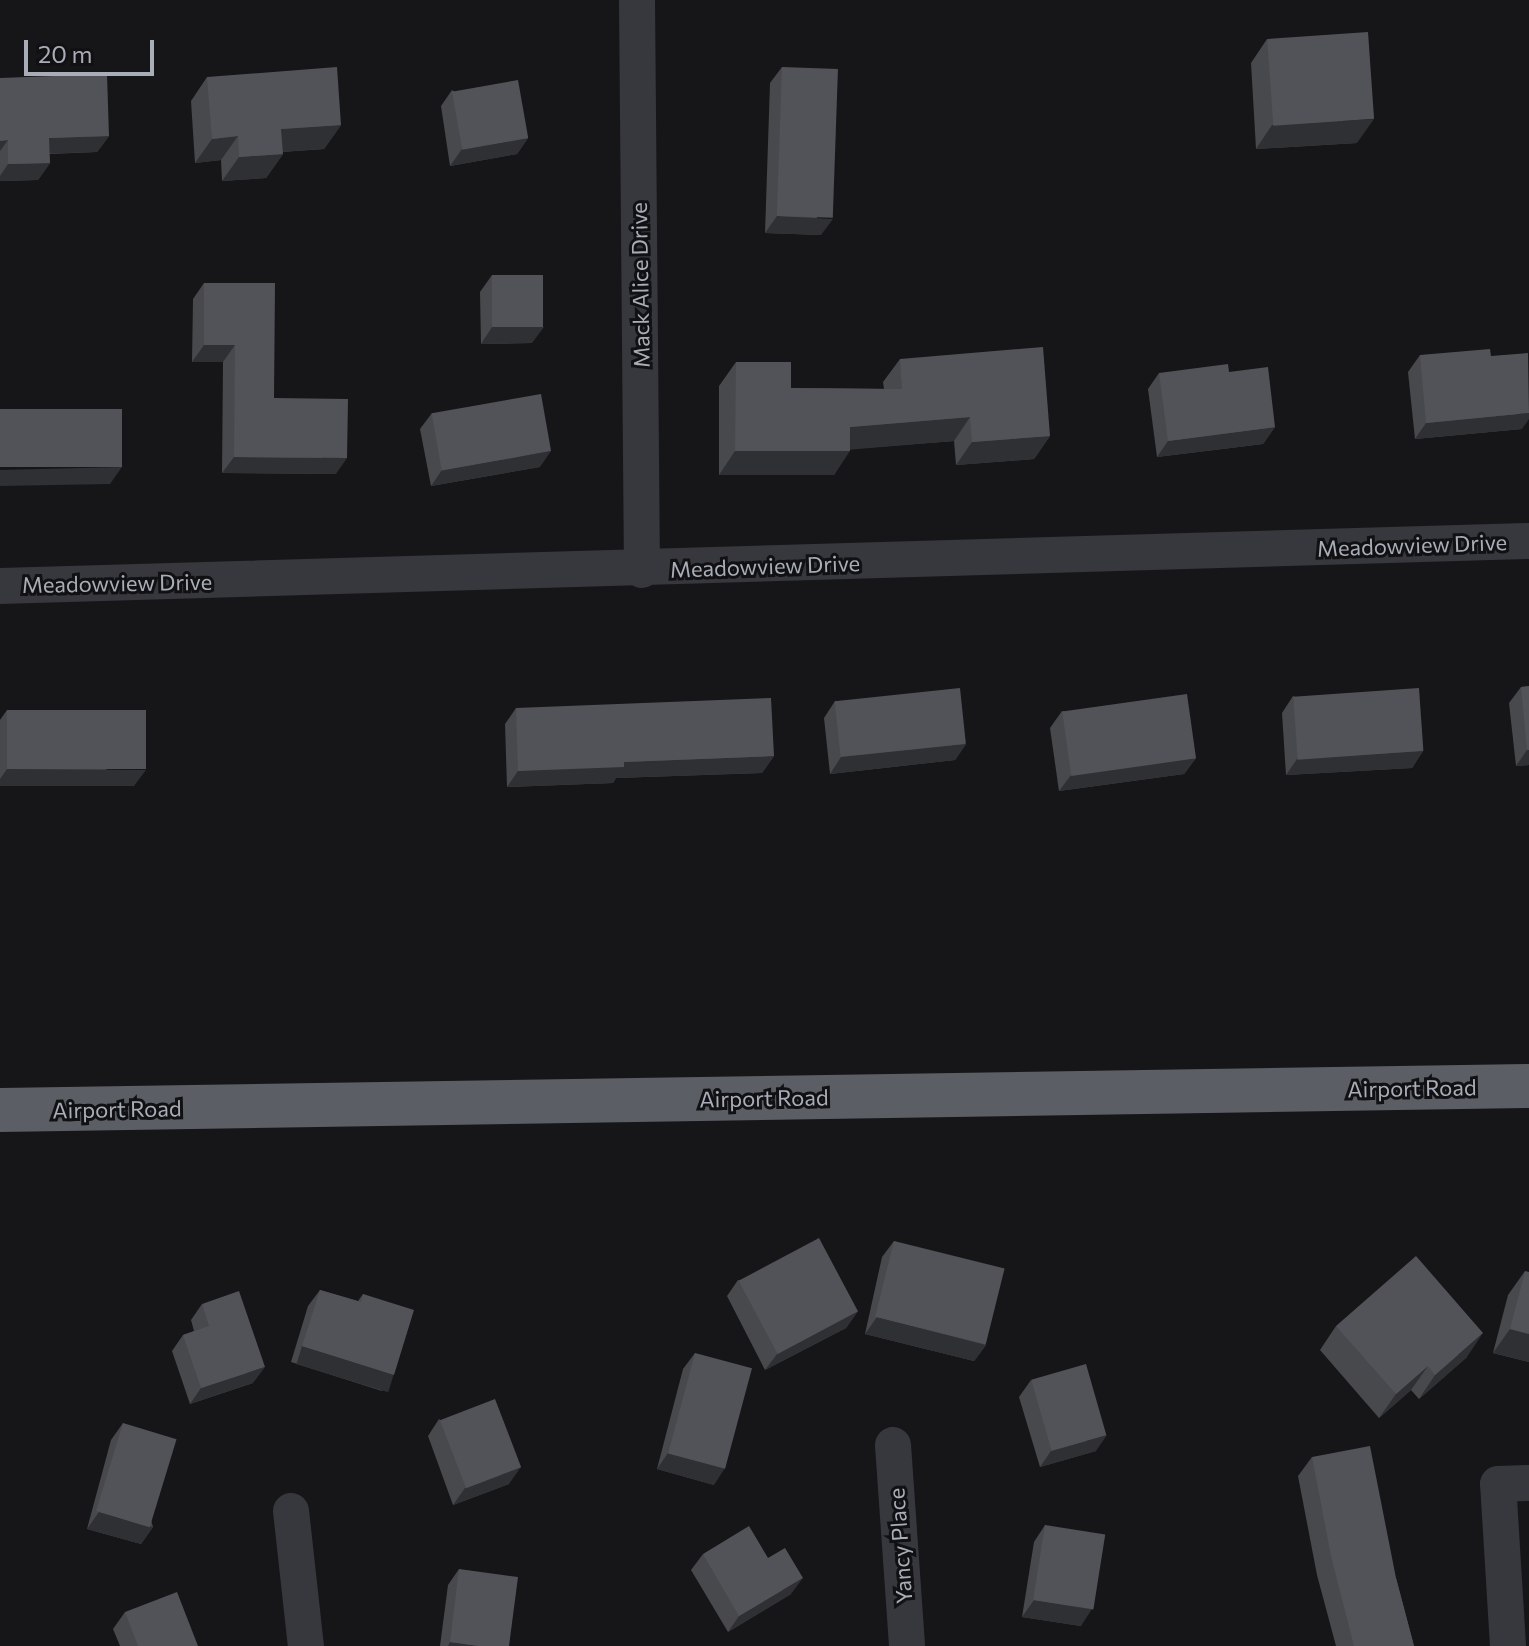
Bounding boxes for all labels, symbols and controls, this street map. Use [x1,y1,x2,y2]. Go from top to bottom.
scale bar [28,24,158,74]
text: 20 m [38,39,92,68]
street label: Mack Alice Drive [625,202,655,368]
street label: Meadowview Drive [1316,528,1508,562]
street label: Meadowview Drive [669,549,861,583]
street label: Meadowview Drive [22,568,212,598]
street label: Airport Road [1347,1074,1477,1102]
street label: Airport Road [699,1084,829,1112]
street label: Airport Road [52,1095,182,1123]
street label: Yancy Place [883,1487,917,1605]

